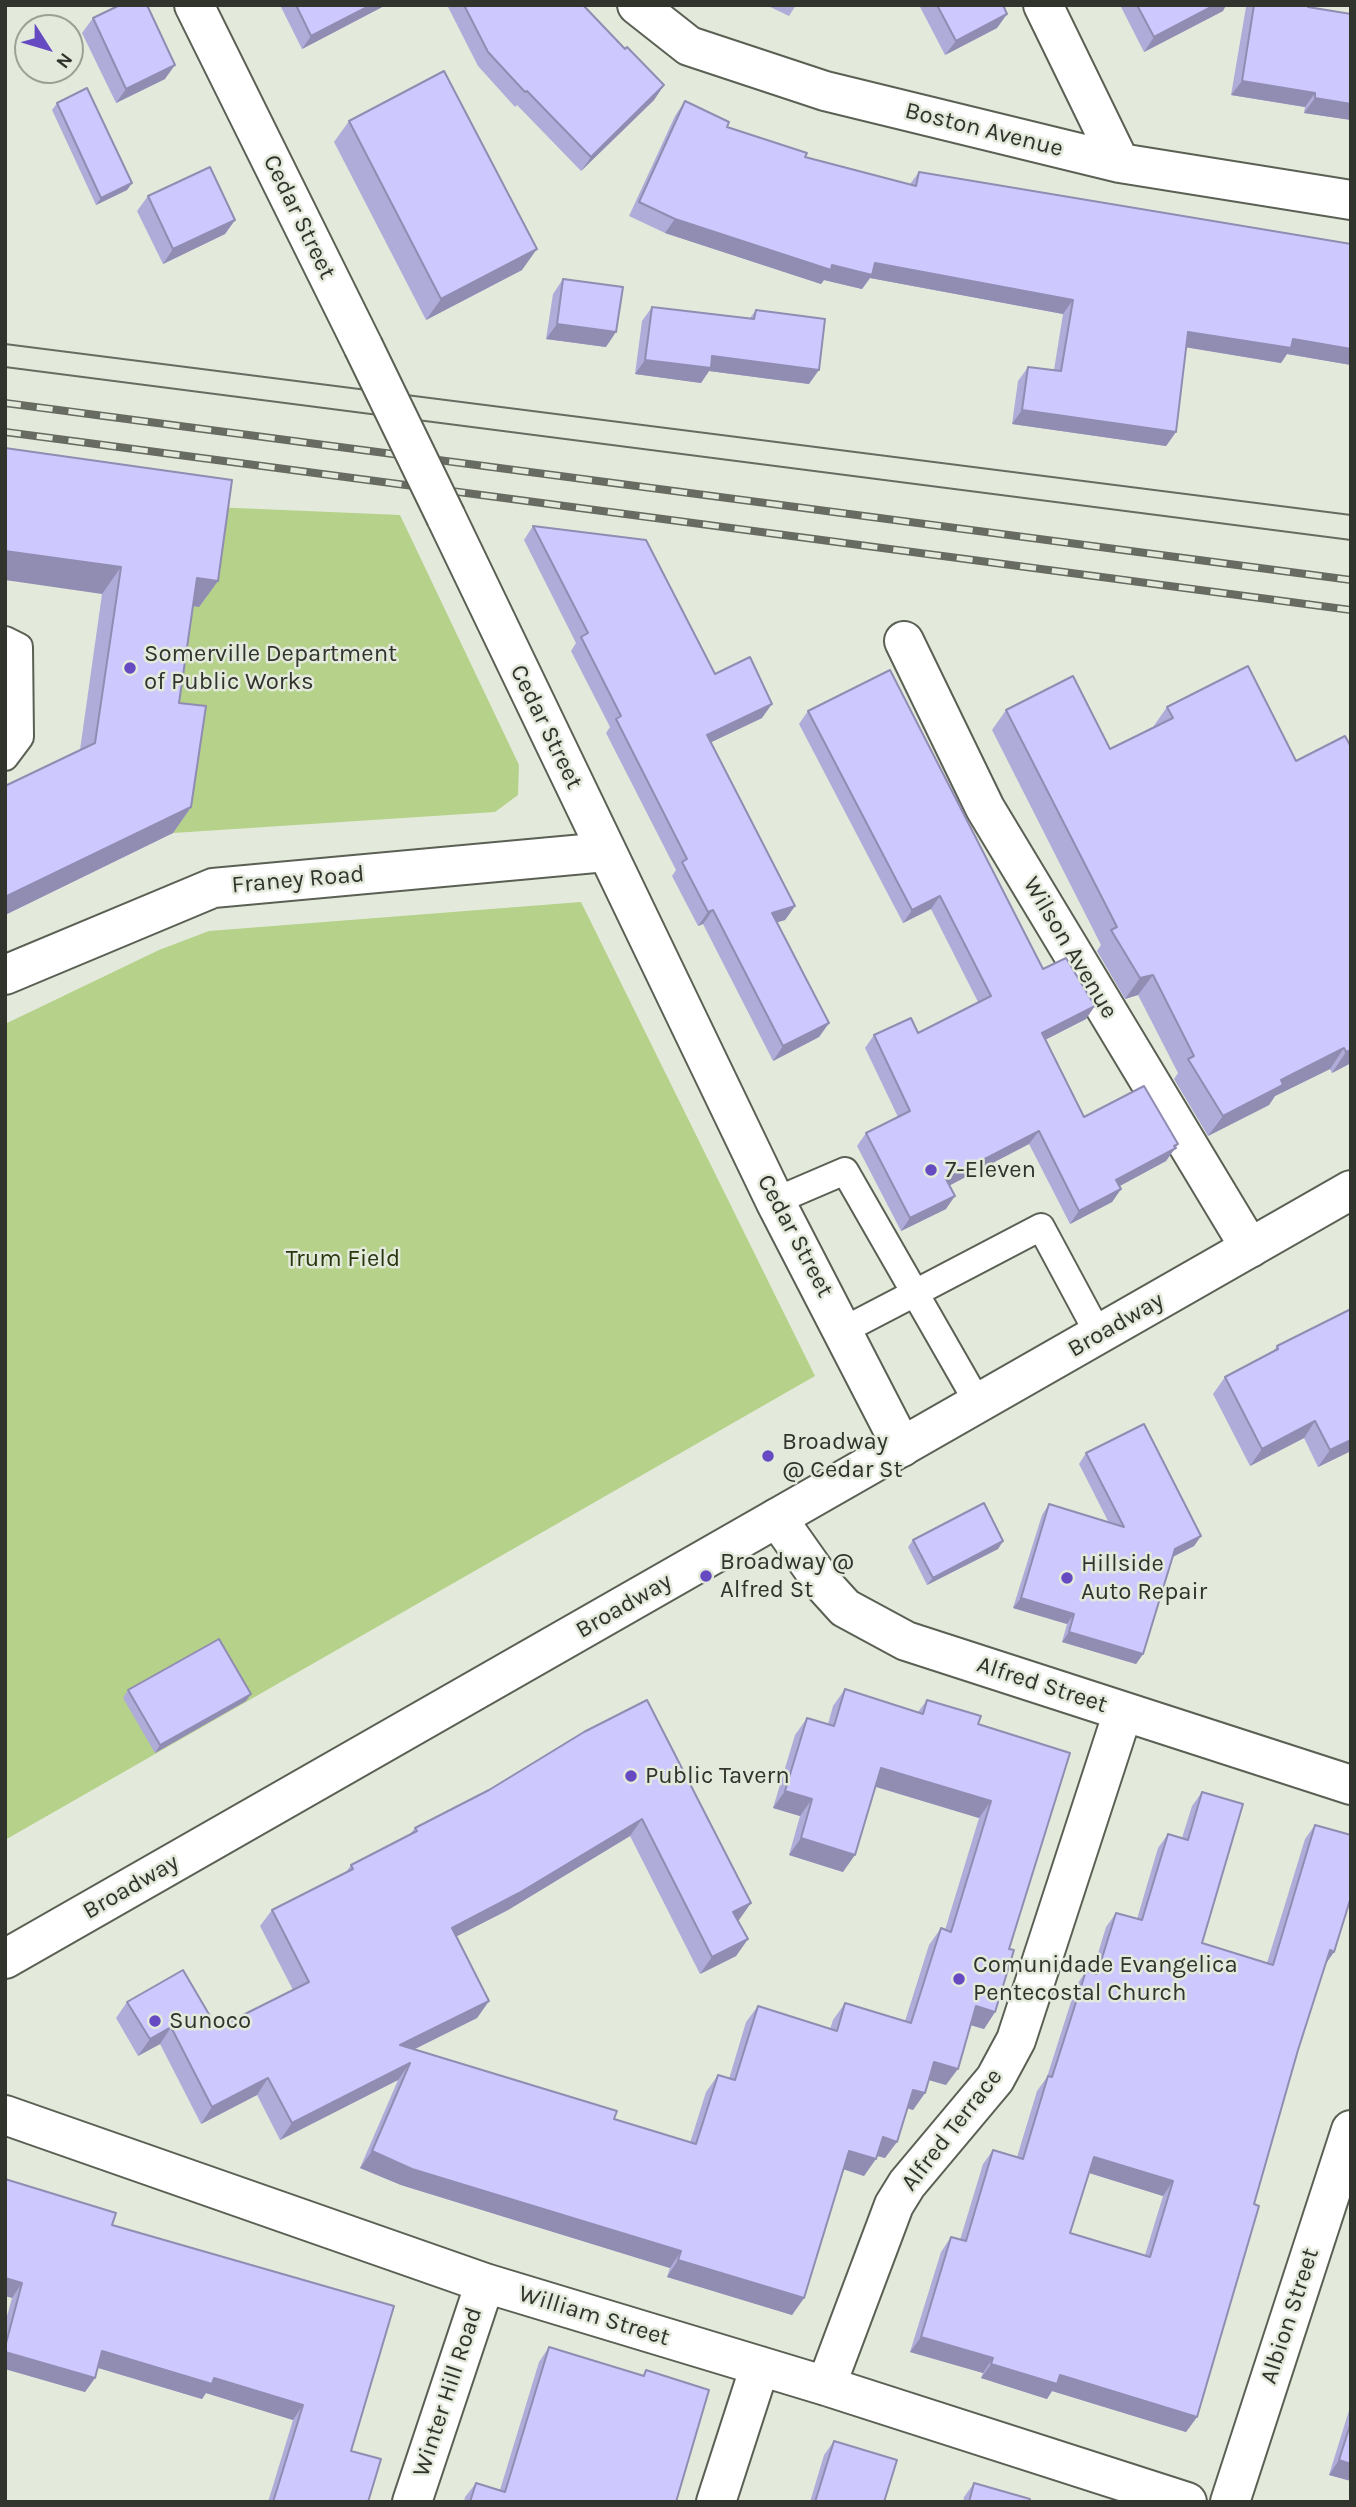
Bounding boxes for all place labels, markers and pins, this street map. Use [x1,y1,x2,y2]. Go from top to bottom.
place label: Somerville Department of Public Works [144,640,397,696]
marker: Somerville Department of Public Works [122,660,138,676]
place label: 7-Eleven [945,1156,1036,1184]
marker: 7-Eleven [923,1162,939,1178]
place label: Broadway @ Cedar St [782,1428,903,1484]
marker: Broadway @ Cedar St [760,1448,776,1464]
place label: Broadway @ Alfred St [720,1548,854,1604]
place label: Hillside Auto Repair [1081,1550,1207,1606]
marker: Broadway @ Alfred St [698,1568,714,1584]
marker: Hillside Auto Repair [1059,1570,1075,1586]
place label: Public Tavern [645,1762,790,1790]
marker: Public Tavern [623,1768,639,1784]
place label: Comunidade Evangelica Pentecostal Church [973,1951,1238,2007]
marker: Comunidade Evangelica Pentecostal Church [951,1971,967,1987]
place label: Sunoco [169,2007,251,2035]
marker: Sunoco [147,2013,163,2029]

